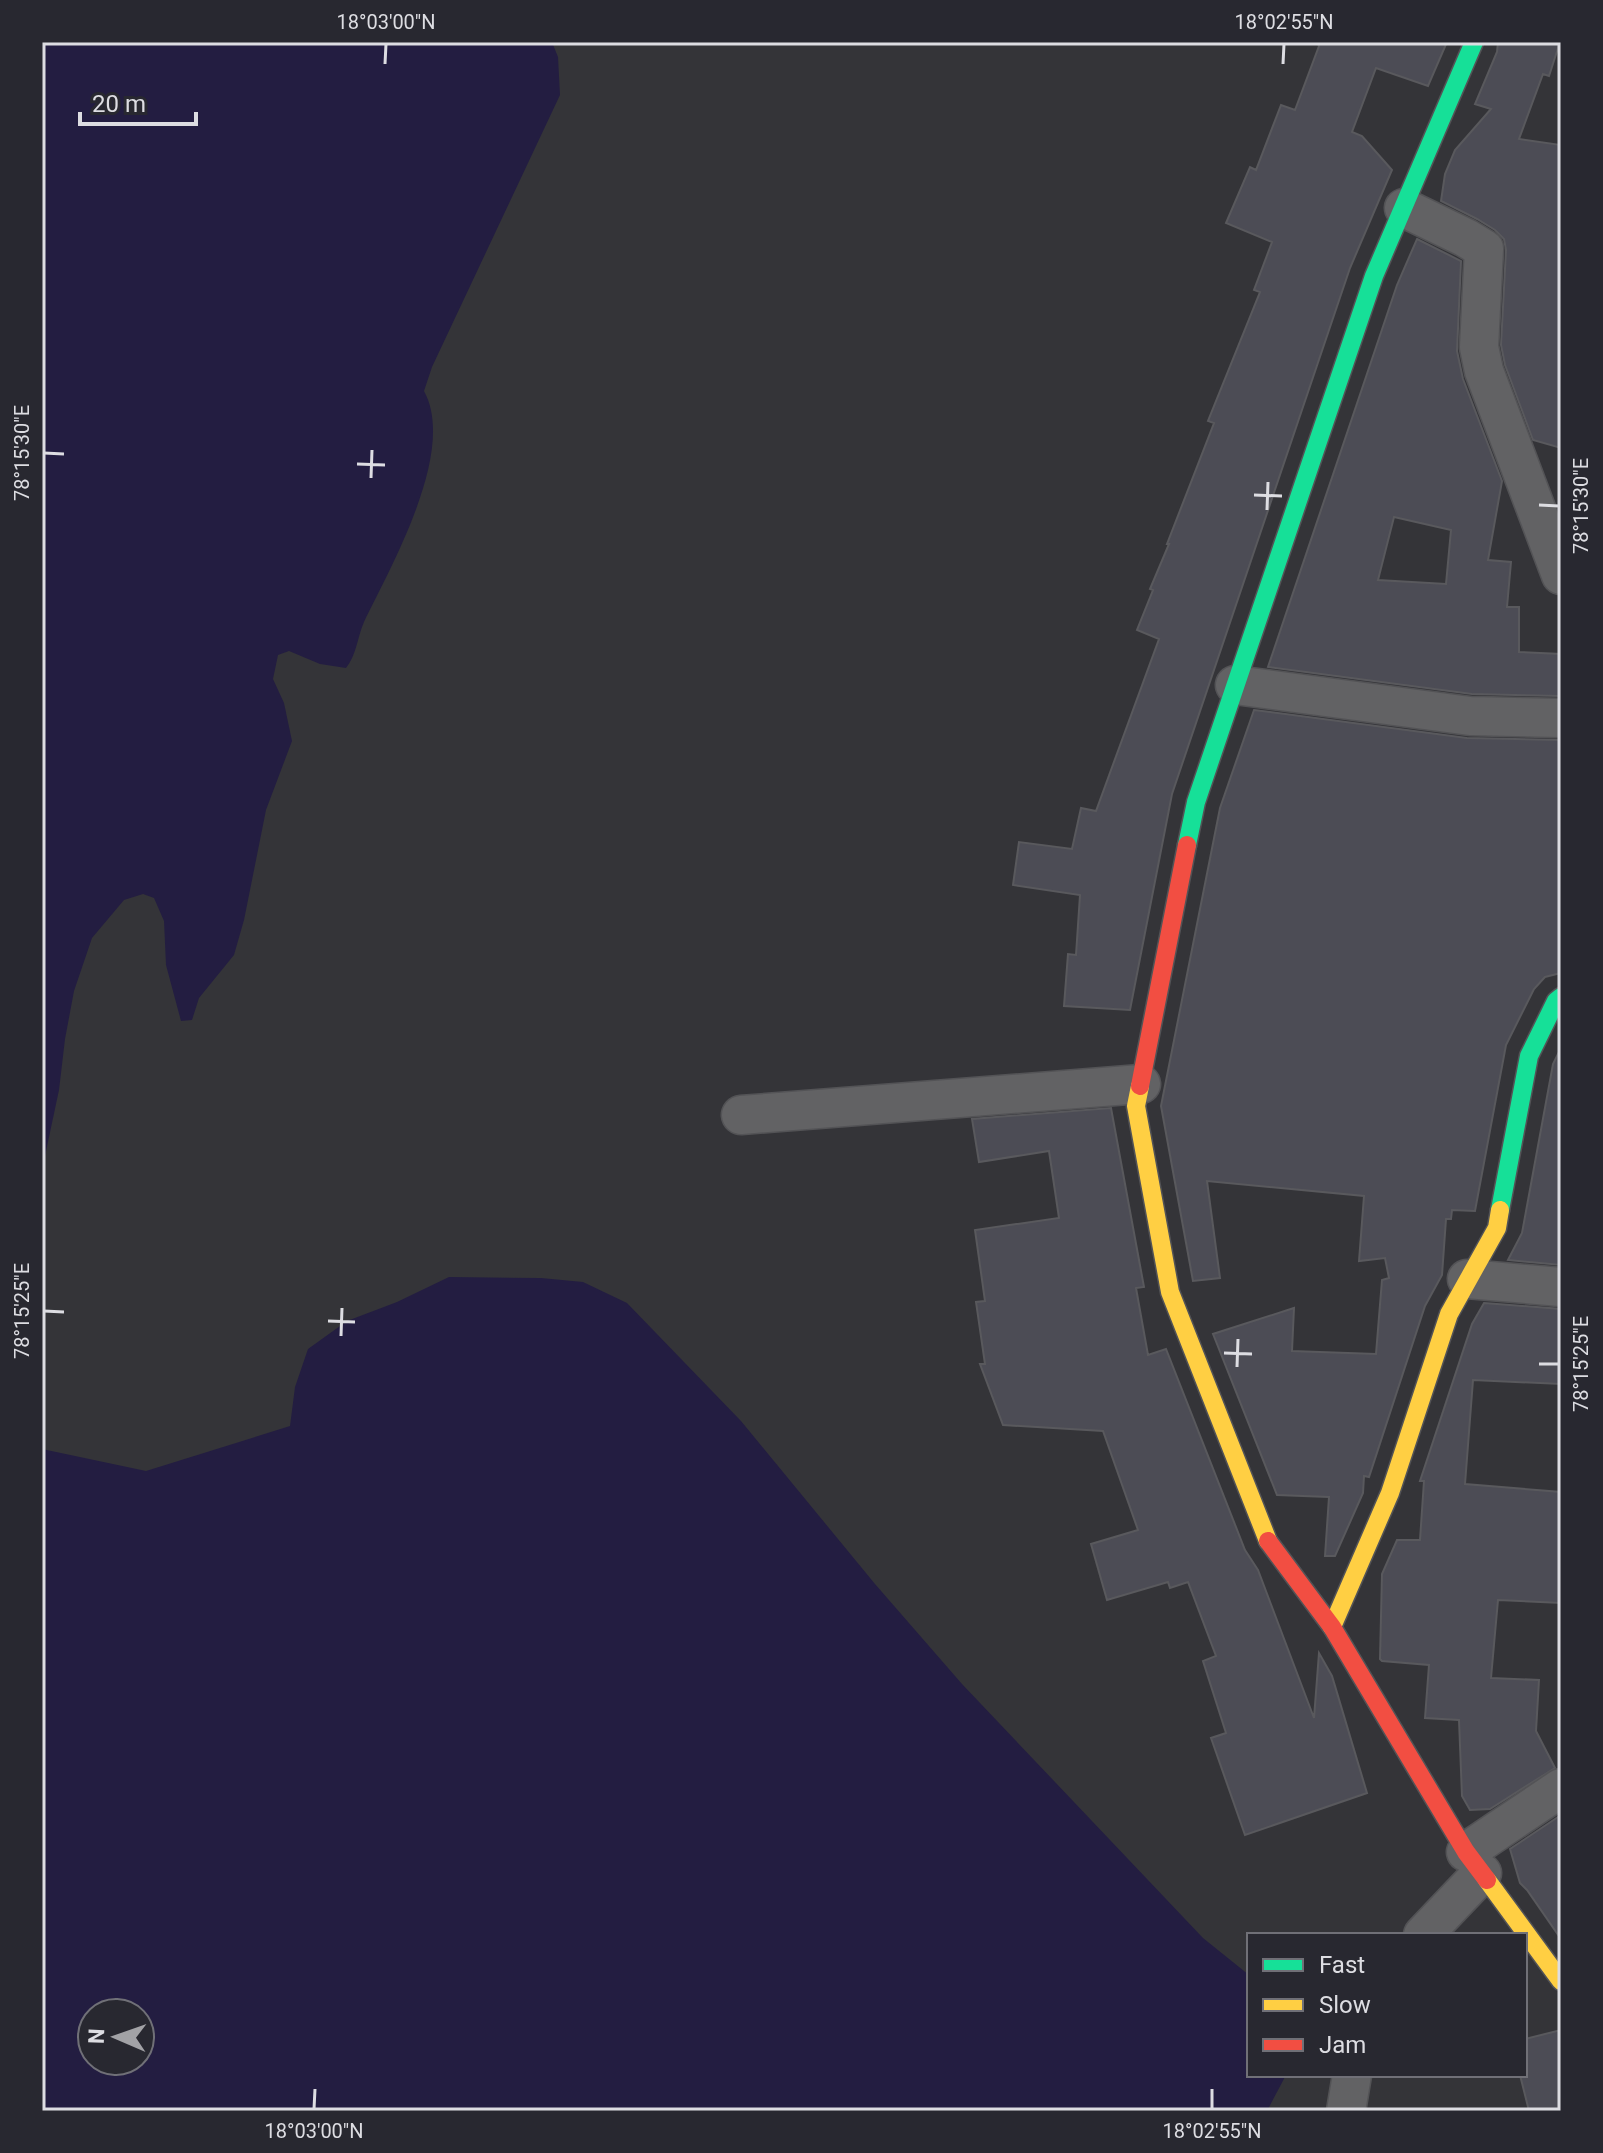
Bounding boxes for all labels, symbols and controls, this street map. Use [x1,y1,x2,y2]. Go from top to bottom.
text: 18°03'00"N [336,10,436,34]
text: 18°02'55"N [1234,10,1334,34]
scale bar [80,76,196,126]
text: 20 m [92,90,146,118]
text: 78°15'30"E [10,405,34,501]
text: 78°15'30"E [1569,458,1593,554]
text: 78°15'25"E [10,1263,34,1359]
text: 78°15'25"E [1569,1316,1593,1412]
legend [1247,1933,1527,2077]
text: Fast [1319,1951,1365,1979]
text: Slow [1319,1991,1371,2019]
north arrow [76,1997,156,2077]
text: N [84,2028,109,2045]
text: Jam [1319,2031,1366,2059]
text: 18°03'00"N [264,2119,364,2143]
text: 18°02'55"N [1162,2119,1262,2143]

